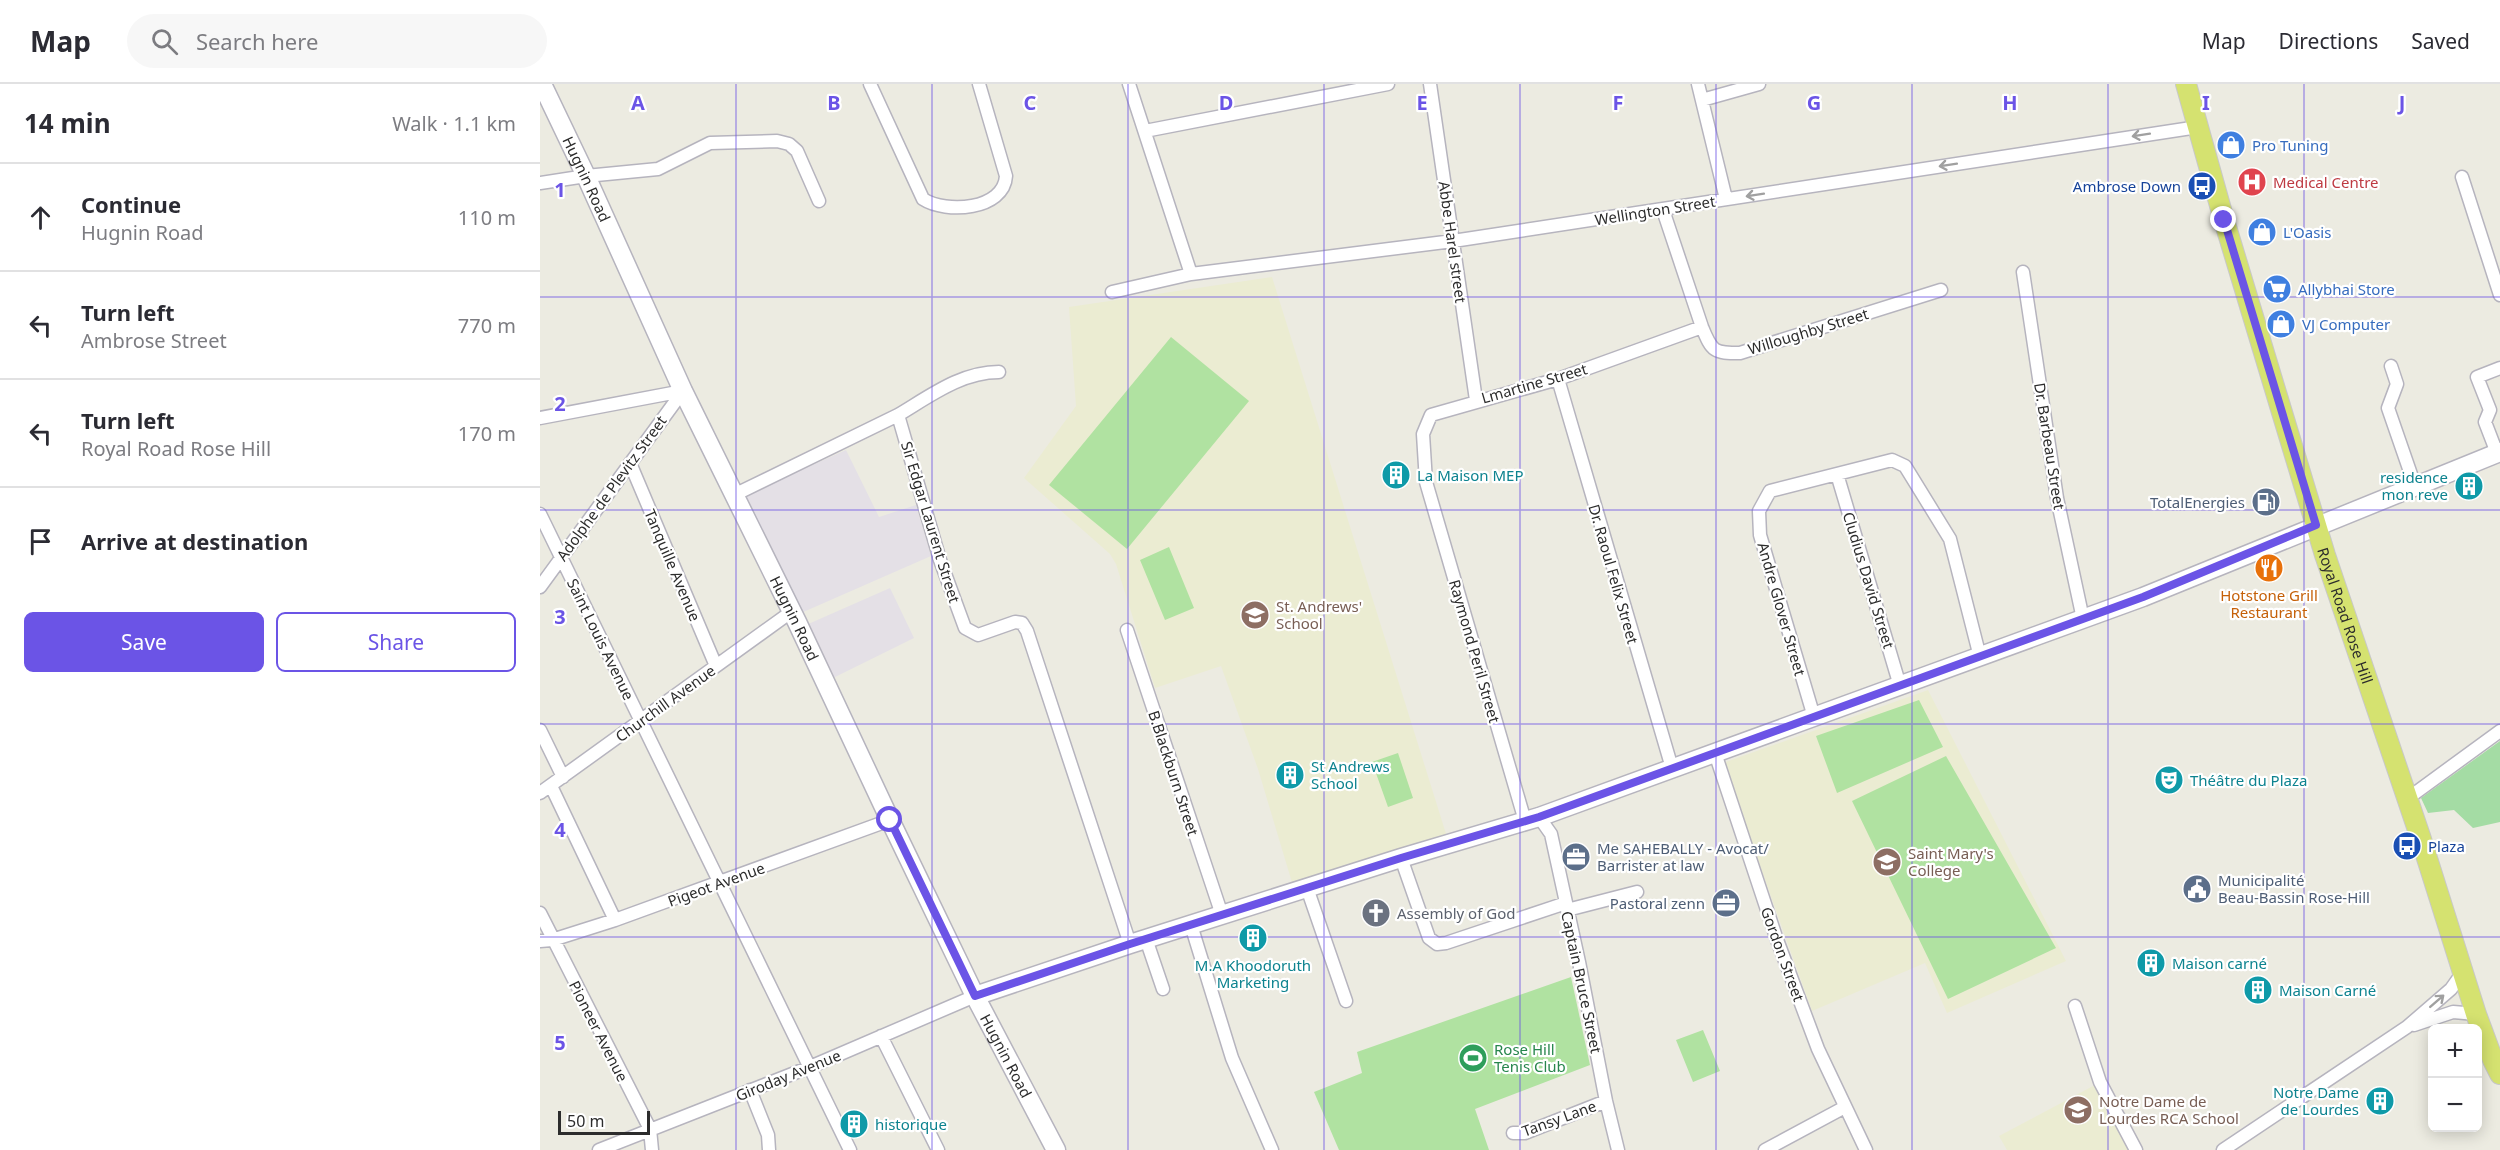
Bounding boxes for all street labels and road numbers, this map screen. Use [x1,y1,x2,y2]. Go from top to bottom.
street label: Hugnin Road [558,133,615,225]
street label: Abbe Harel street [1435,180,1472,305]
street label: Wellington Street [1593,191,1717,229]
street label: Willoughby Street [1745,303,1871,359]
street label: Lmartine Street [1479,358,1590,408]
street label: Dr. Barbeau Street [2030,381,2070,511]
street label: Adolphe de Plevitz Street [551,411,671,565]
street label: Sir Edgar Laurent Street [897,439,965,606]
street label: Dr. Raoul Felix Street [1585,502,1644,647]
street label: Tanquille Avenue [640,506,706,624]
street label: Cludius David Street [1839,509,1899,651]
street label: Andre Glover Street [1753,540,1811,679]
street label: Royal Road Rose Hill [2313,545,2378,686]
street label: Hugnin Road [766,572,824,664]
street label: Saint Louis Avenue [563,575,639,703]
street label: Raymond Peril Street [1445,577,1505,726]
street label: Churchill Avenue [611,660,719,746]
street label: B.Blackburn Street [1144,708,1204,839]
street label: Pigeot Avenue [665,857,767,911]
street label: Gordon Street [1757,904,1810,1005]
street label: Captain Bruce Street [1557,909,1607,1055]
street label: Pioneer Avenue [565,977,633,1085]
street label: Hugnin Road [976,1010,1037,1101]
street label: Giroday Avenue [733,1045,843,1105]
street label: Tansy Lane [1519,1095,1599,1141]

